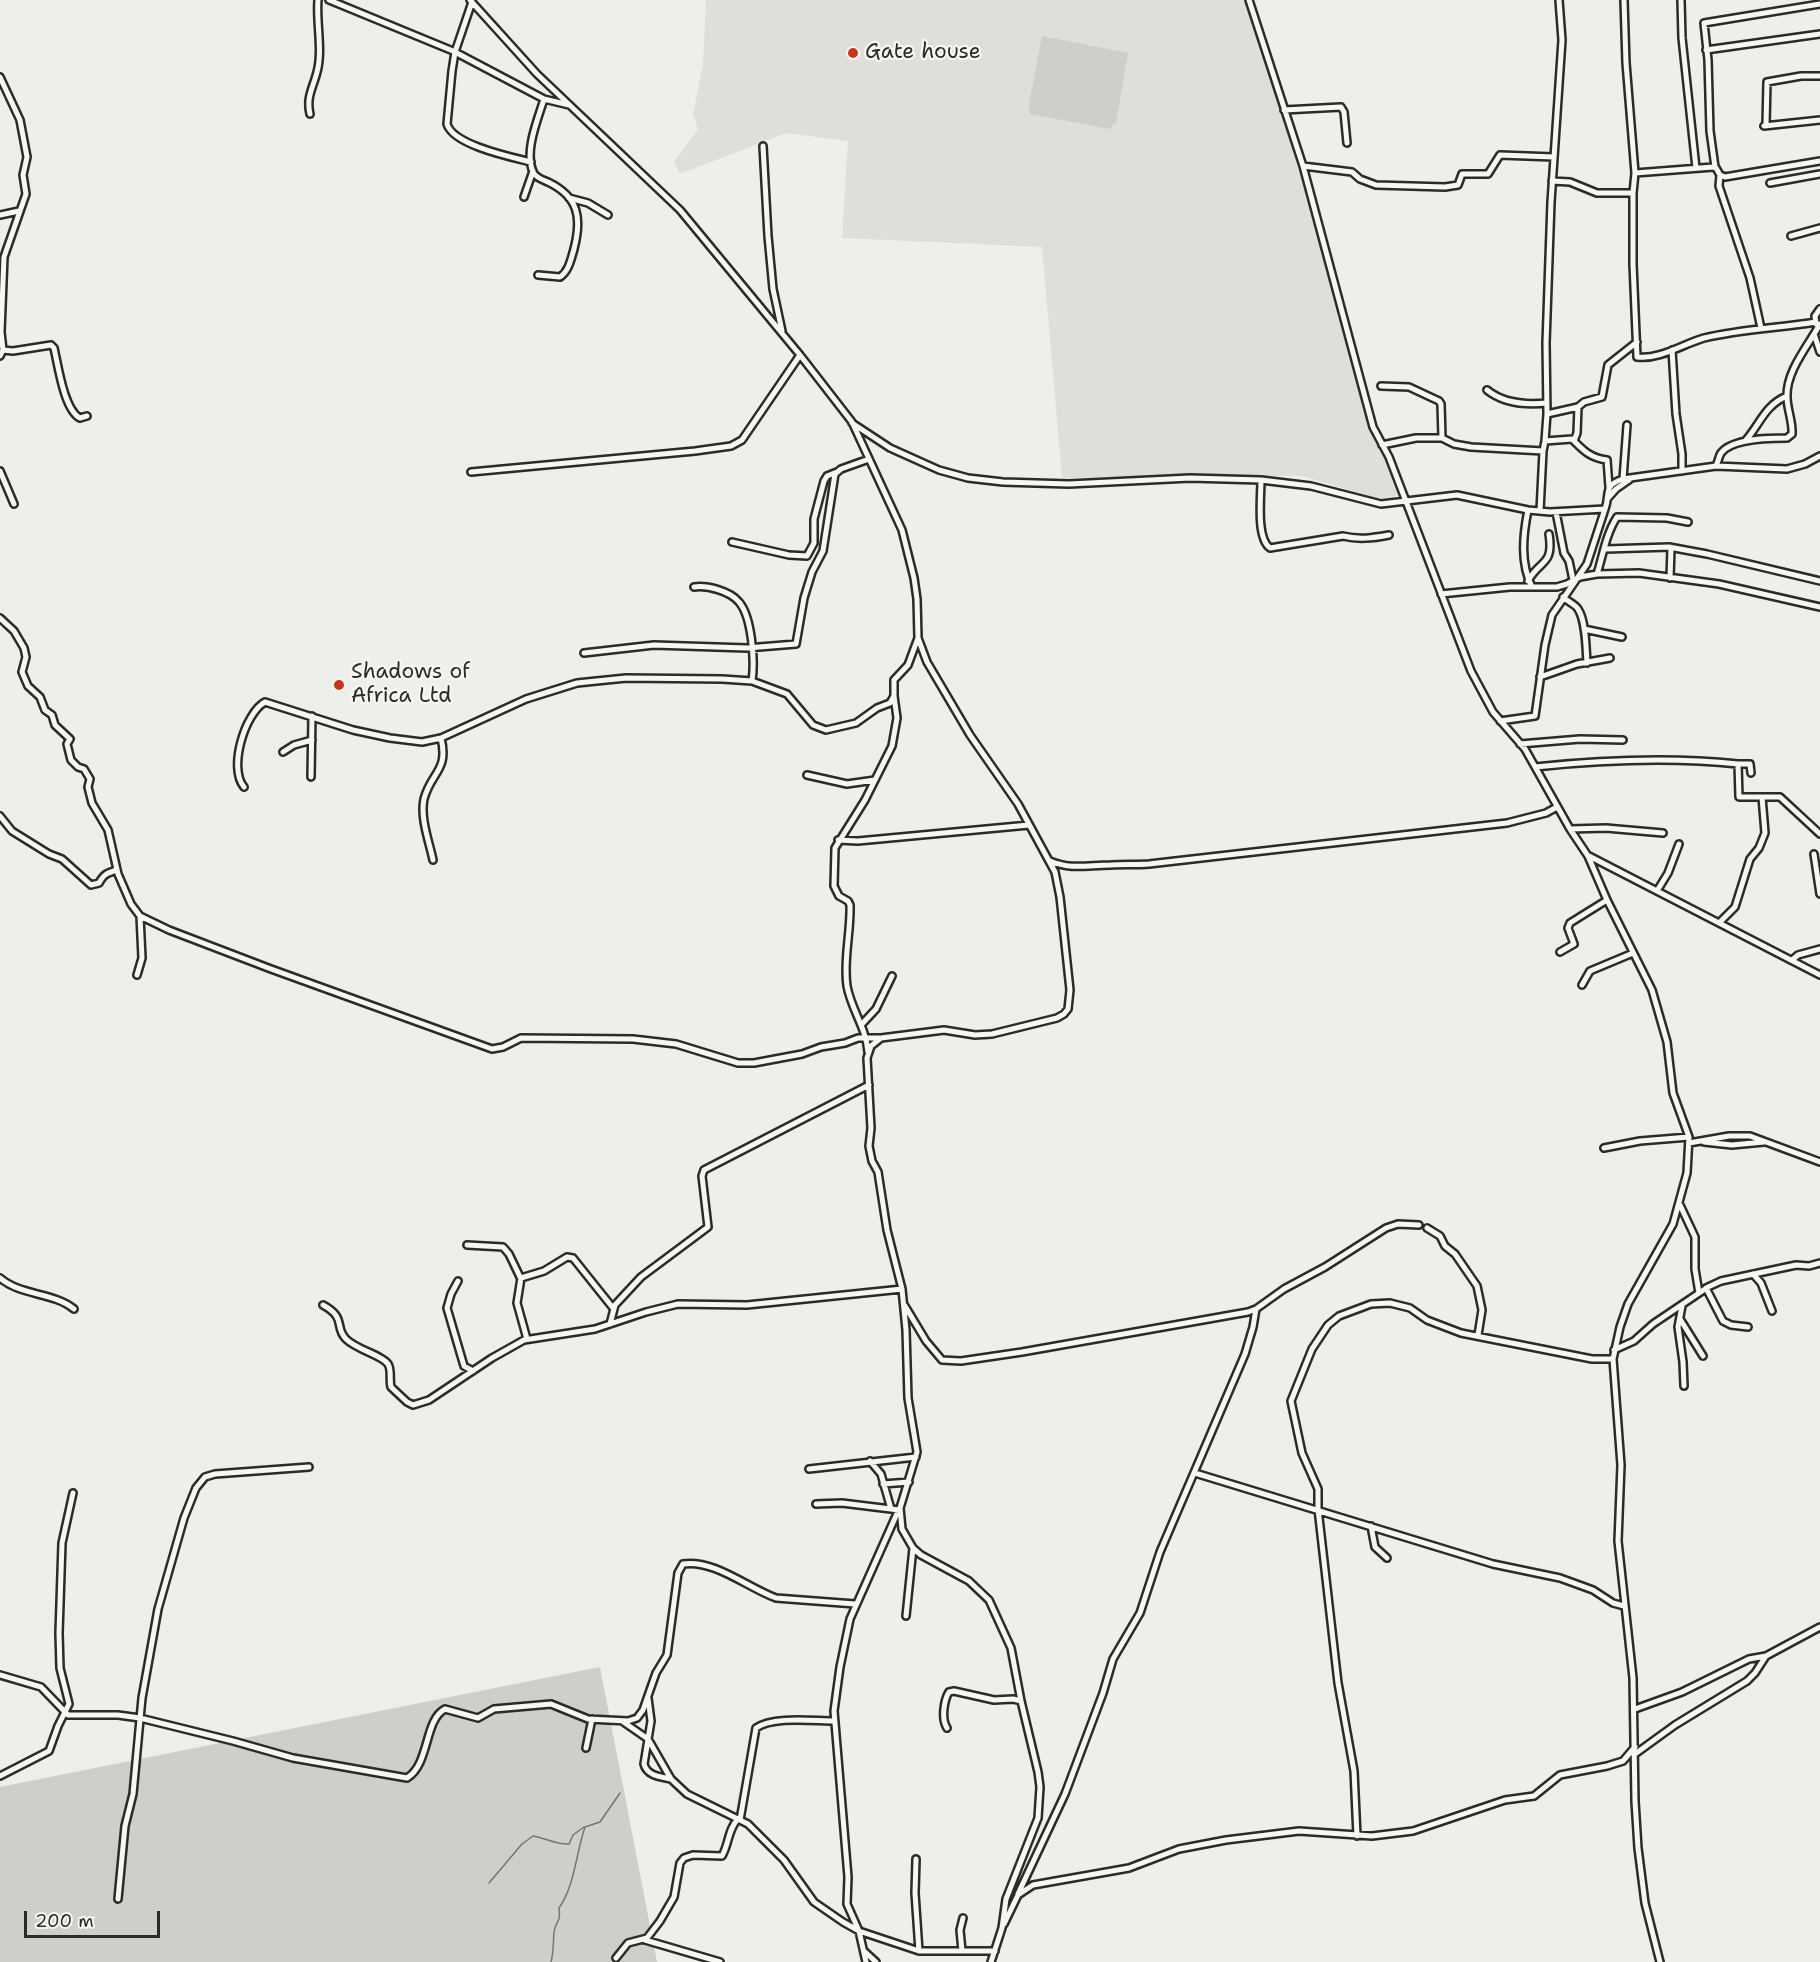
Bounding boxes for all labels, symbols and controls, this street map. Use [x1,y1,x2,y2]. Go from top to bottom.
place label: Gate house [865,40,981,66]
marker: Gate house [846,46,860,60]
place label: Shadows of Africa Ltd [351,660,470,710]
marker: Shadows of Africa Ltd [332,678,346,692]
scale bar [27,1899,164,1937]
text: 200 m [35,1909,94,1933]

